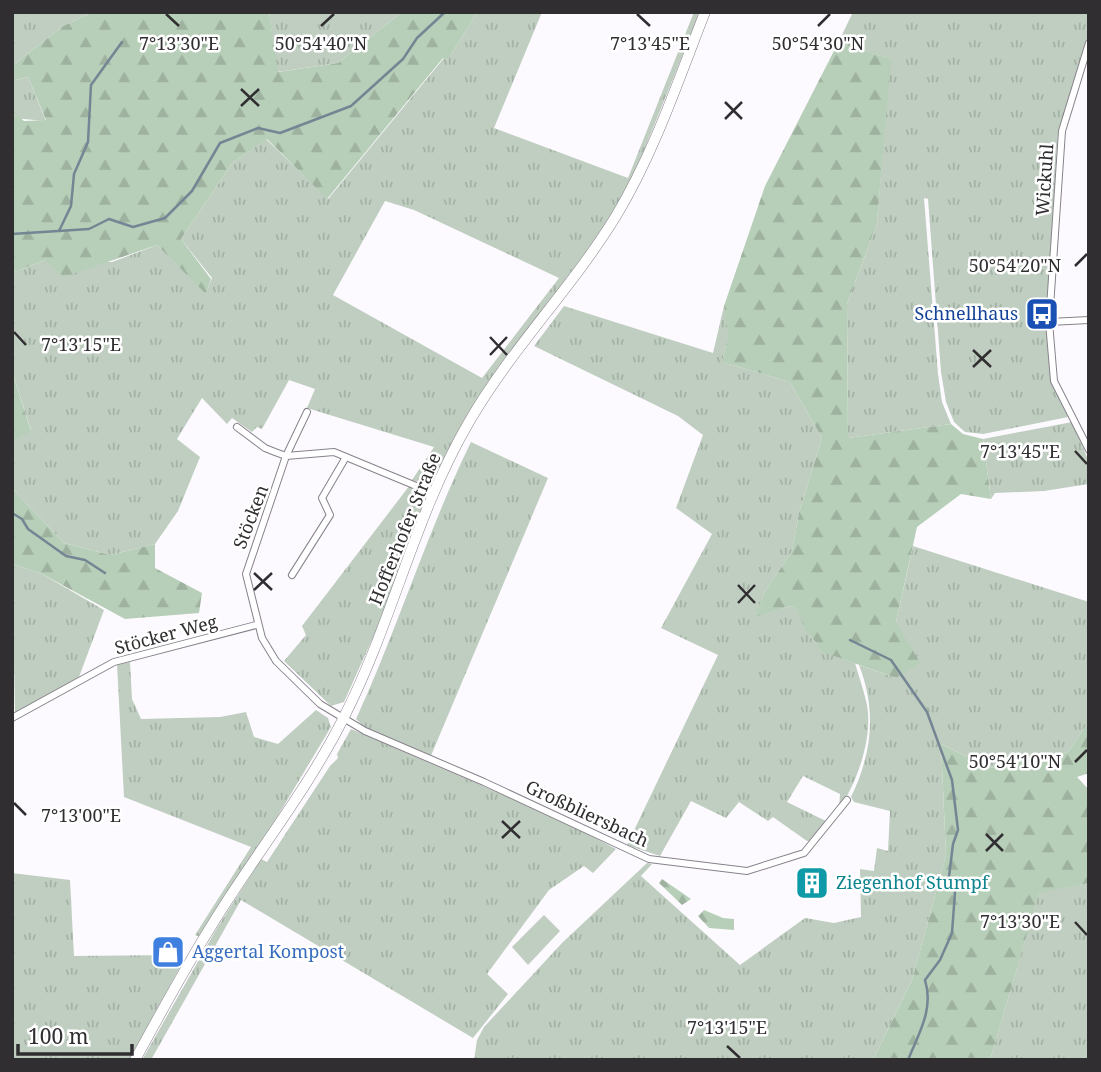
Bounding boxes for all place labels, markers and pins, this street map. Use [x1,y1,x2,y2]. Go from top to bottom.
bus stop icon: Schnellhaus [1023,295,1061,333]
place label: Schnellhaus [914,301,1018,325]
building icon: Ziegenhof Stumpf [793,864,831,902]
place label: Ziegenhof Stumpf [836,870,990,894]
shop icon: Aggertal Kompost [149,933,187,971]
place label: Aggertal Kompost [192,939,344,963]

